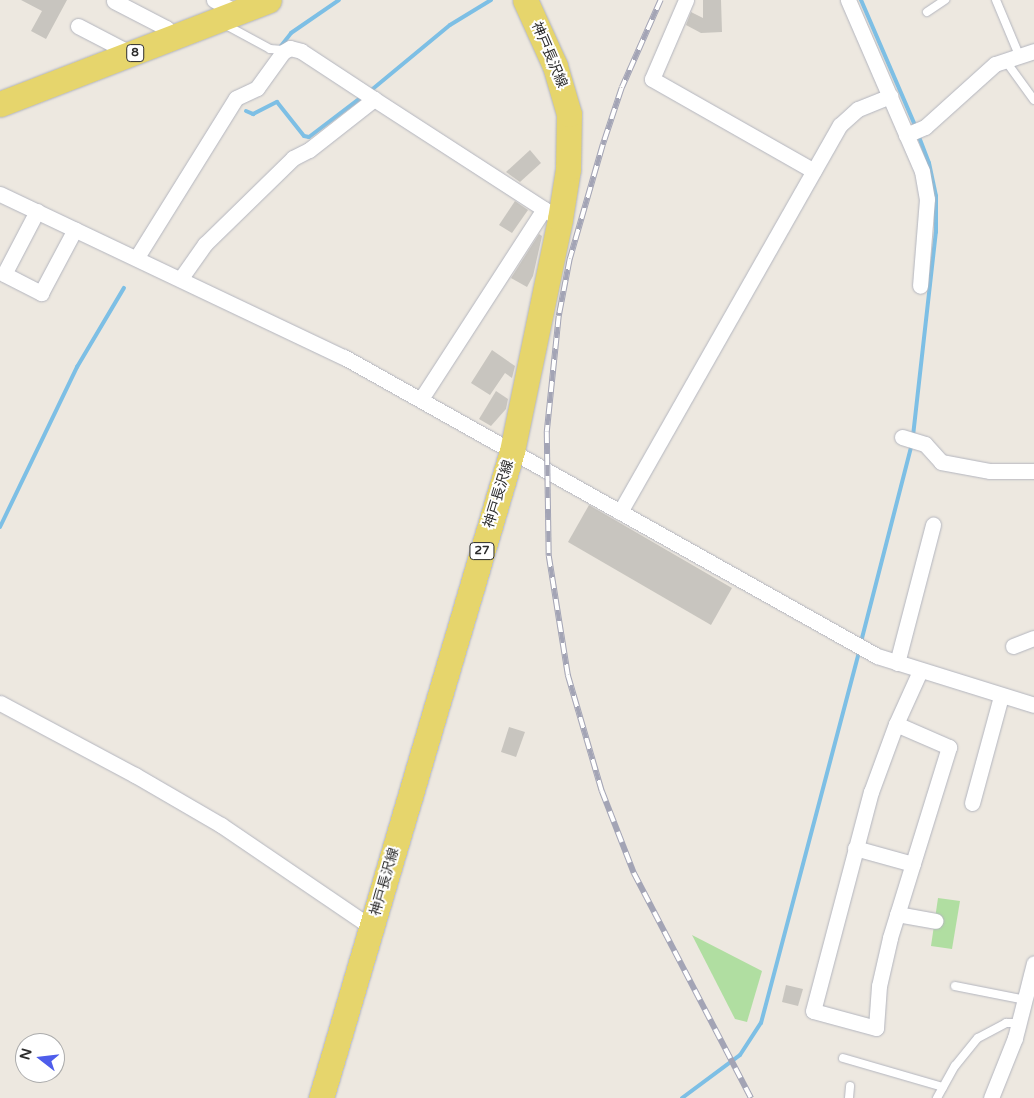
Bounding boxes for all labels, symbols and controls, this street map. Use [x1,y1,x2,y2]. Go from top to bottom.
street label: 神戸長沢線 [528,20,570,90]
road number: 8 [125,44,145,62]
street label: 神戸長沢線 [481,458,517,530]
road number: 27 [468,542,496,560]
street label: 神戸長沢線 [367,846,403,918]
north arrow [15,1033,65,1083]
text: N [16,1046,36,1062]

